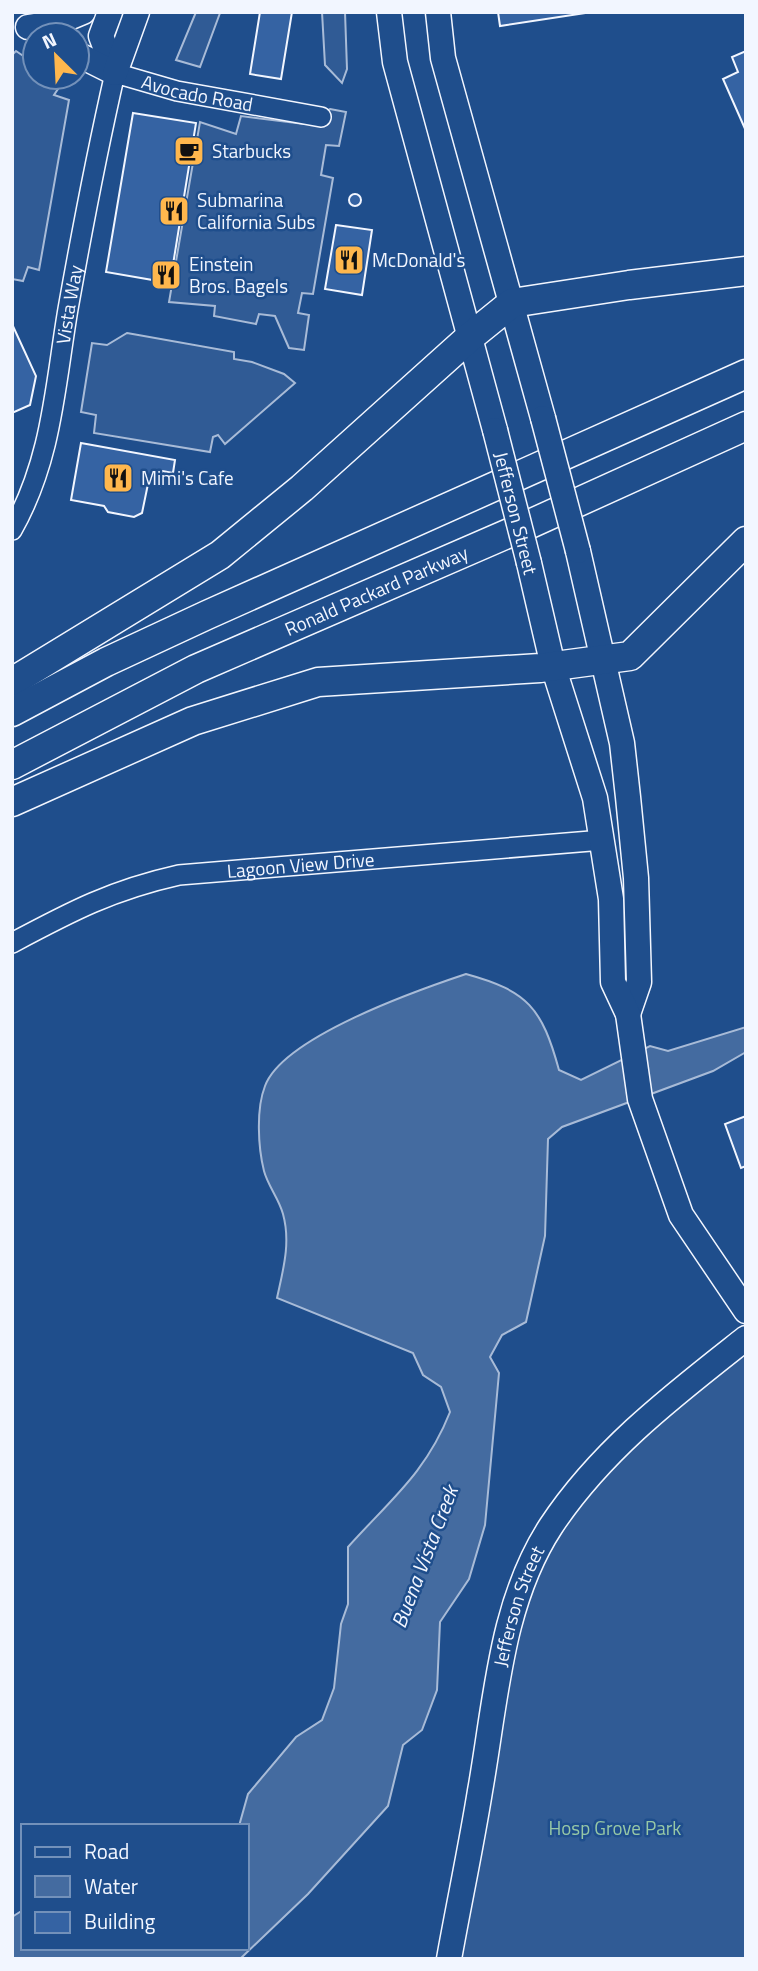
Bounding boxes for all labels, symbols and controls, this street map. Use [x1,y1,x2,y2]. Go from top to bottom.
north arrow [21,21,91,91]
text: N [37,24,61,56]
street label: Avocado Road [138,66,255,118]
cafe icon: Starbucks [172,134,206,168]
place label: Starbucks [212,136,291,165]
place label: Submarina California Subs [197,185,316,236]
restaurant icon: Submarina California Subs [157,194,191,228]
restaurant icon: McDonald's [332,243,366,277]
place label: McDonald's [372,245,465,274]
place label: Einstein Bros. Bagels [189,249,288,300]
restaurant icon: Einstein Bros. Bagels [149,258,183,292]
street label: Vista Way [48,263,90,346]
street label: Jefferson Street [487,448,546,578]
restaurant icon: Mimi's Cafe [101,461,135,495]
place label: Mimi's Cafe [141,463,234,492]
street label: Ronald Packard Parkway [280,538,472,643]
street label: Lagoon View Drive [226,844,375,885]
water label: Buena Vista Creek [382,1478,467,1632]
street label: Jefferson Street [485,1540,551,1669]
park label: Hosp Grove Park [549,1813,681,1842]
legend [21,1824,248,1950]
text: Road [84,1835,129,1867]
text: Water [84,1870,138,1902]
text: Building [84,1905,156,1937]

